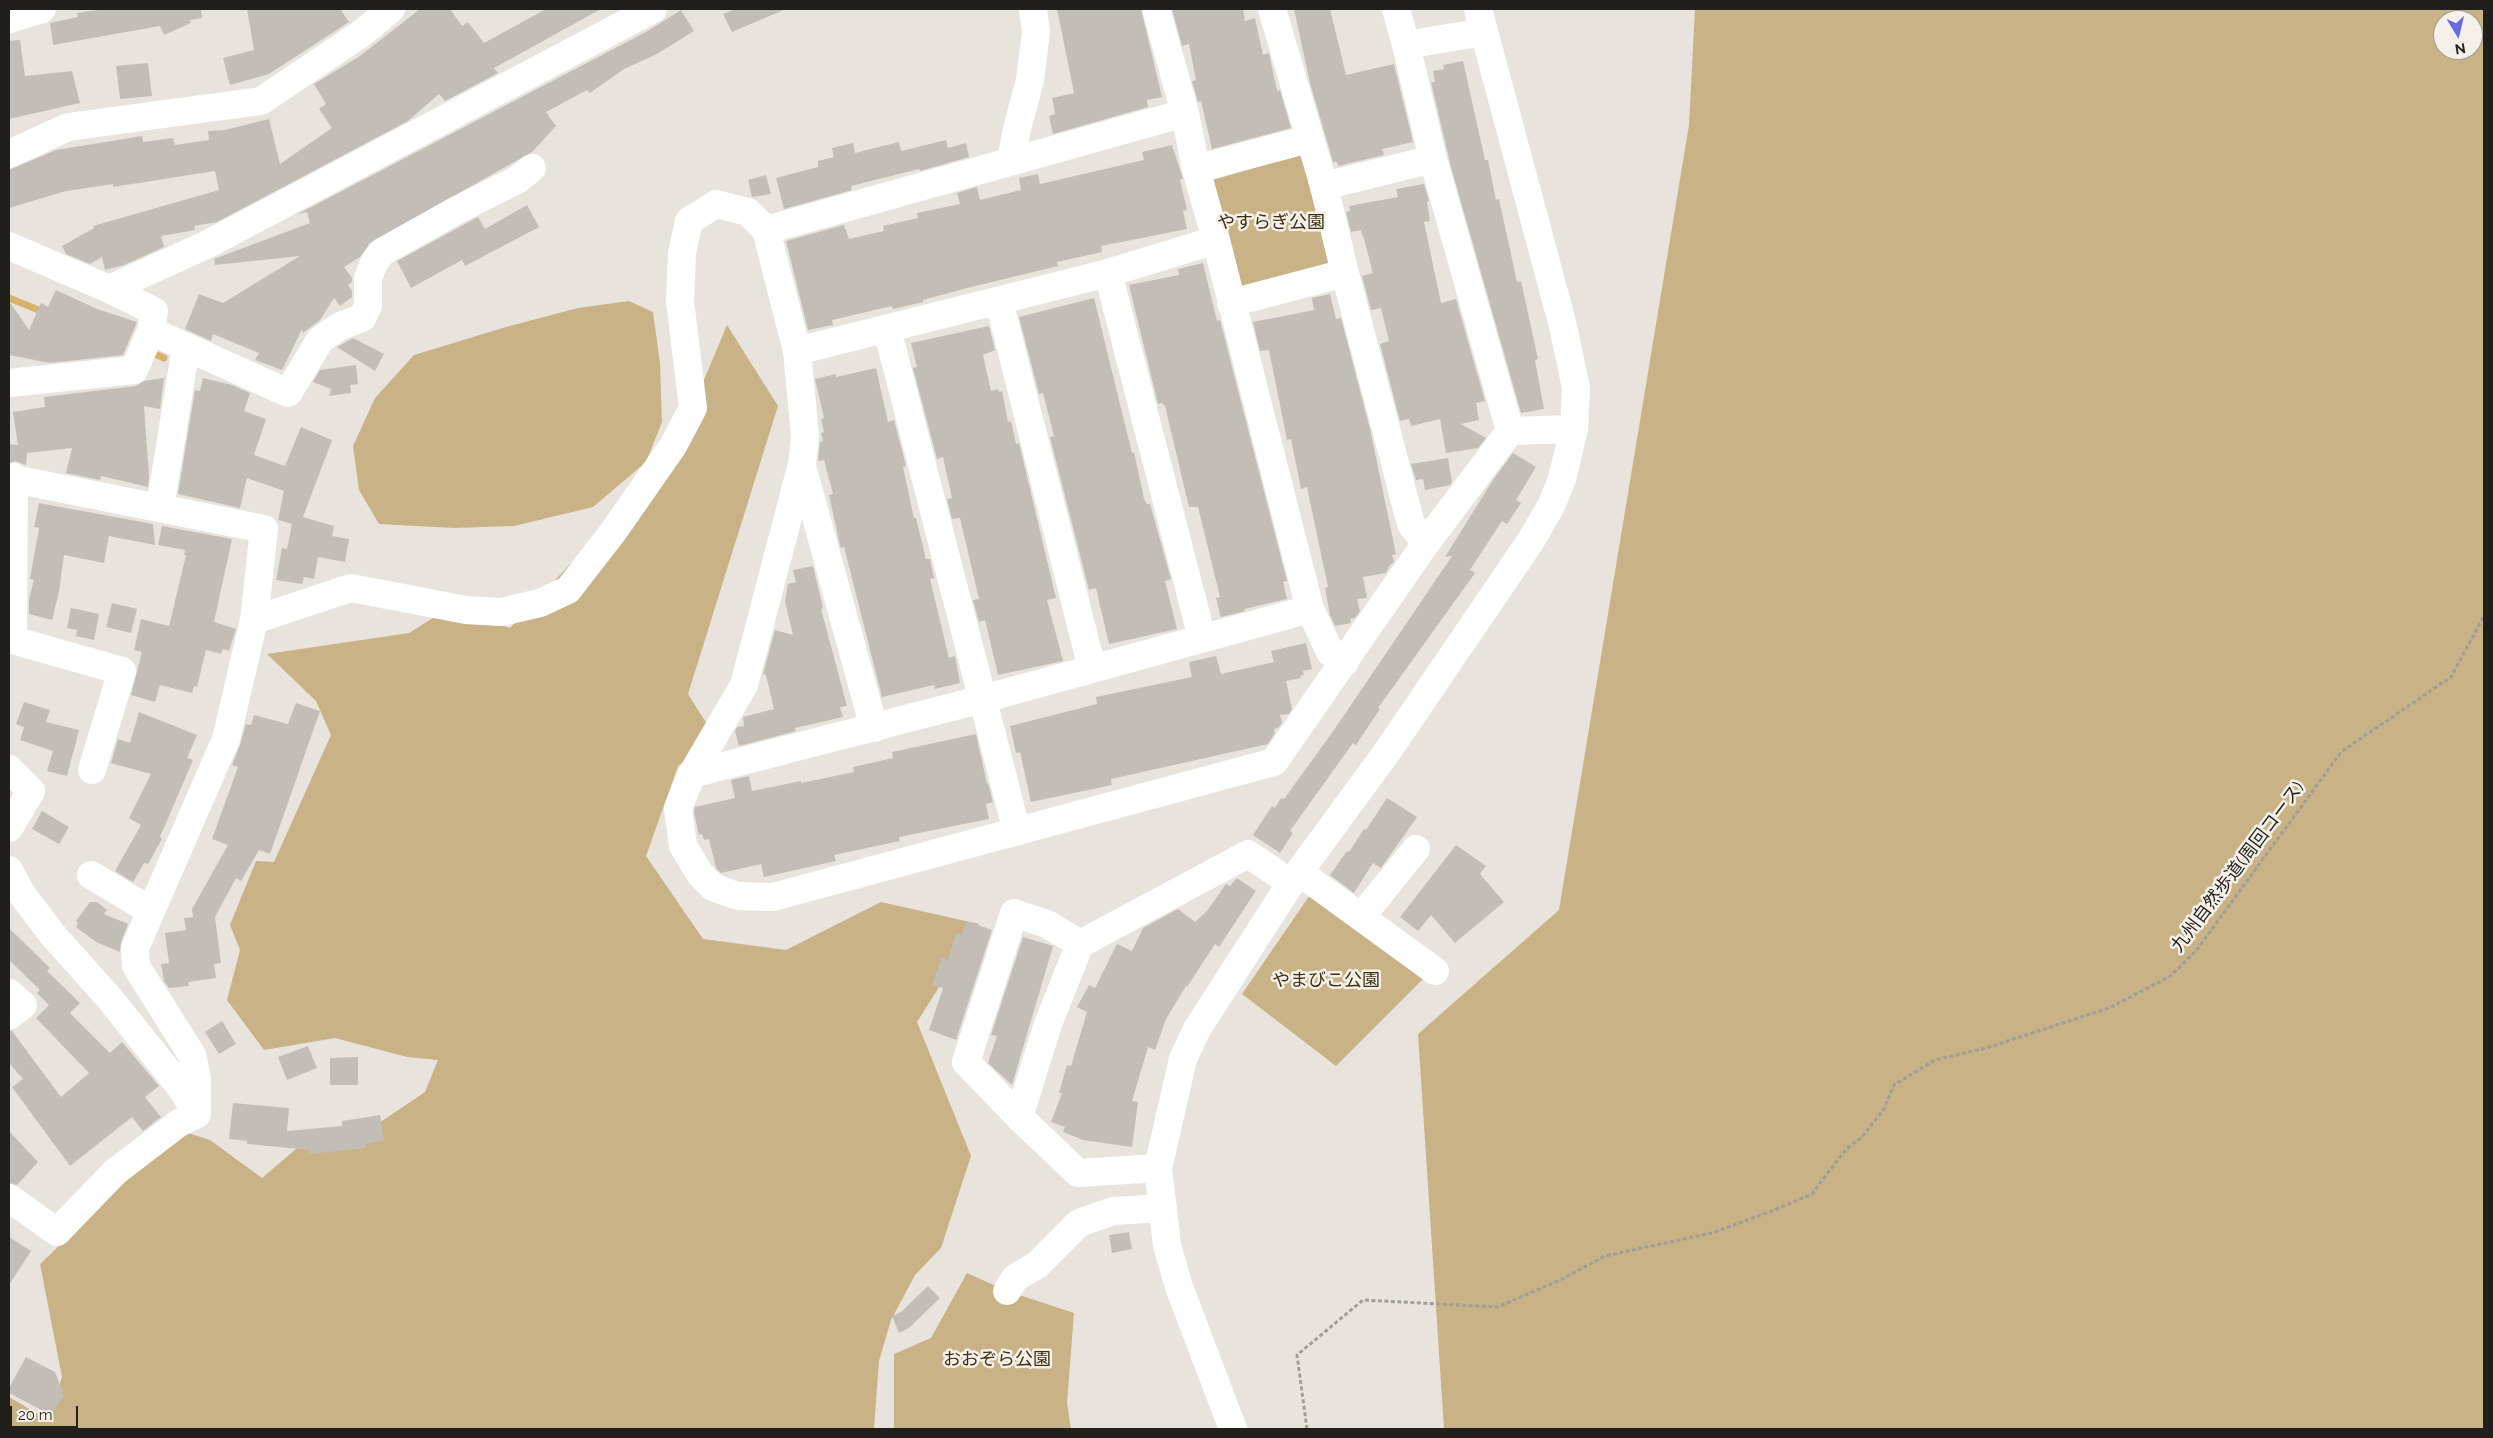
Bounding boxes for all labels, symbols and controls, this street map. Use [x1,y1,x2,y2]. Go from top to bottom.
north arrow [2433,10,2483,60]
text: N [2454,40,2467,58]
park label: やすらぎ公園 [1217,212,1325,234]
street label: 九州自然歩道(周回コース) [2167,778,2309,956]
park label: やまびこ公園 [1272,970,1380,992]
park label: おおぞら公園 [943,1349,1051,1371]
scale bar [12,1396,80,1428]
text: 20 m [18,1406,53,1424]

